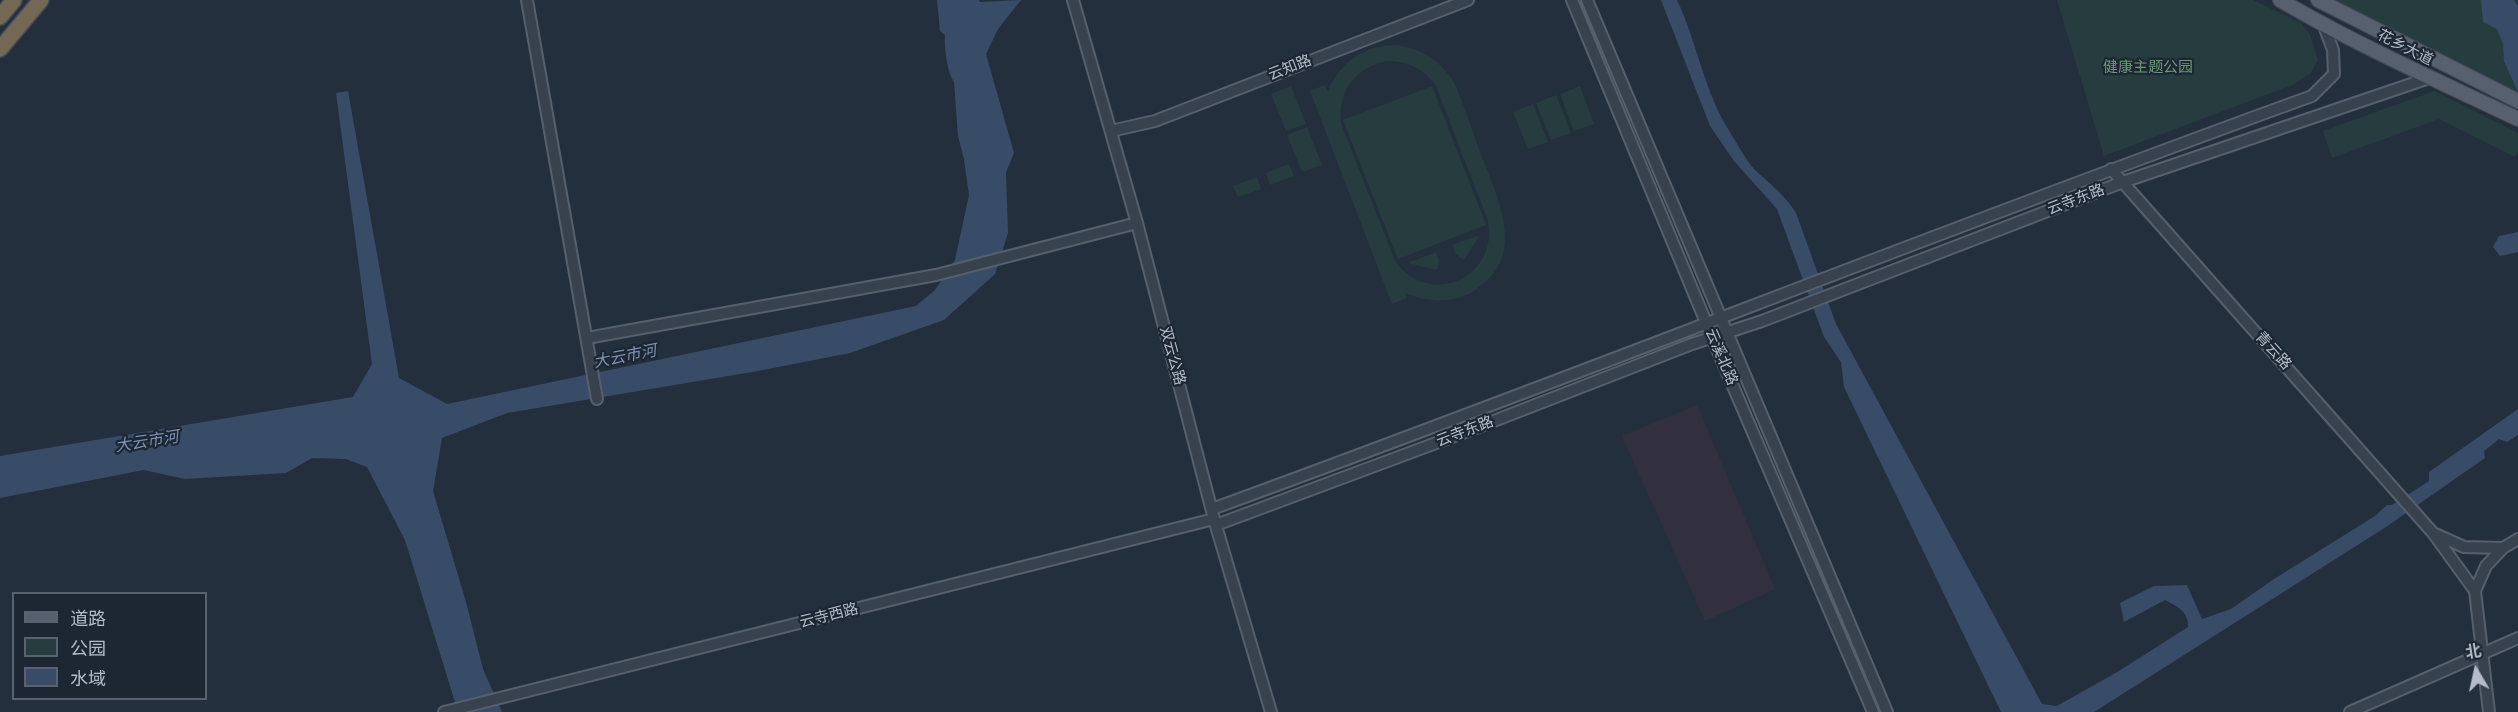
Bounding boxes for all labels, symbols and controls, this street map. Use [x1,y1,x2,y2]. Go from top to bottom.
street label: 花乡大道 [2374,26,2436,70]
street label: 云知路 [1266,52,1314,84]
park label: 健康主题公园 [2103,59,2193,77]
street label: 云寺东路 [2045,181,2107,219]
street label: 双云公路 [1156,325,1188,387]
street label: 云溪北路 [1701,326,1741,388]
street label: 青云路 [2251,328,2295,374]
water label: 大云市河 [592,341,658,373]
street label: 云寺东路 [1434,413,1496,451]
water label: 大云市河 [114,428,180,456]
legend [12,592,207,700]
street label: 云寺西路 [798,600,860,632]
text: 道路 [70,609,106,629]
text: 公园 [70,639,106,659]
north arrow [2446,640,2506,700]
text: 北 [2464,642,2482,661]
text: 水域 [70,669,106,689]

